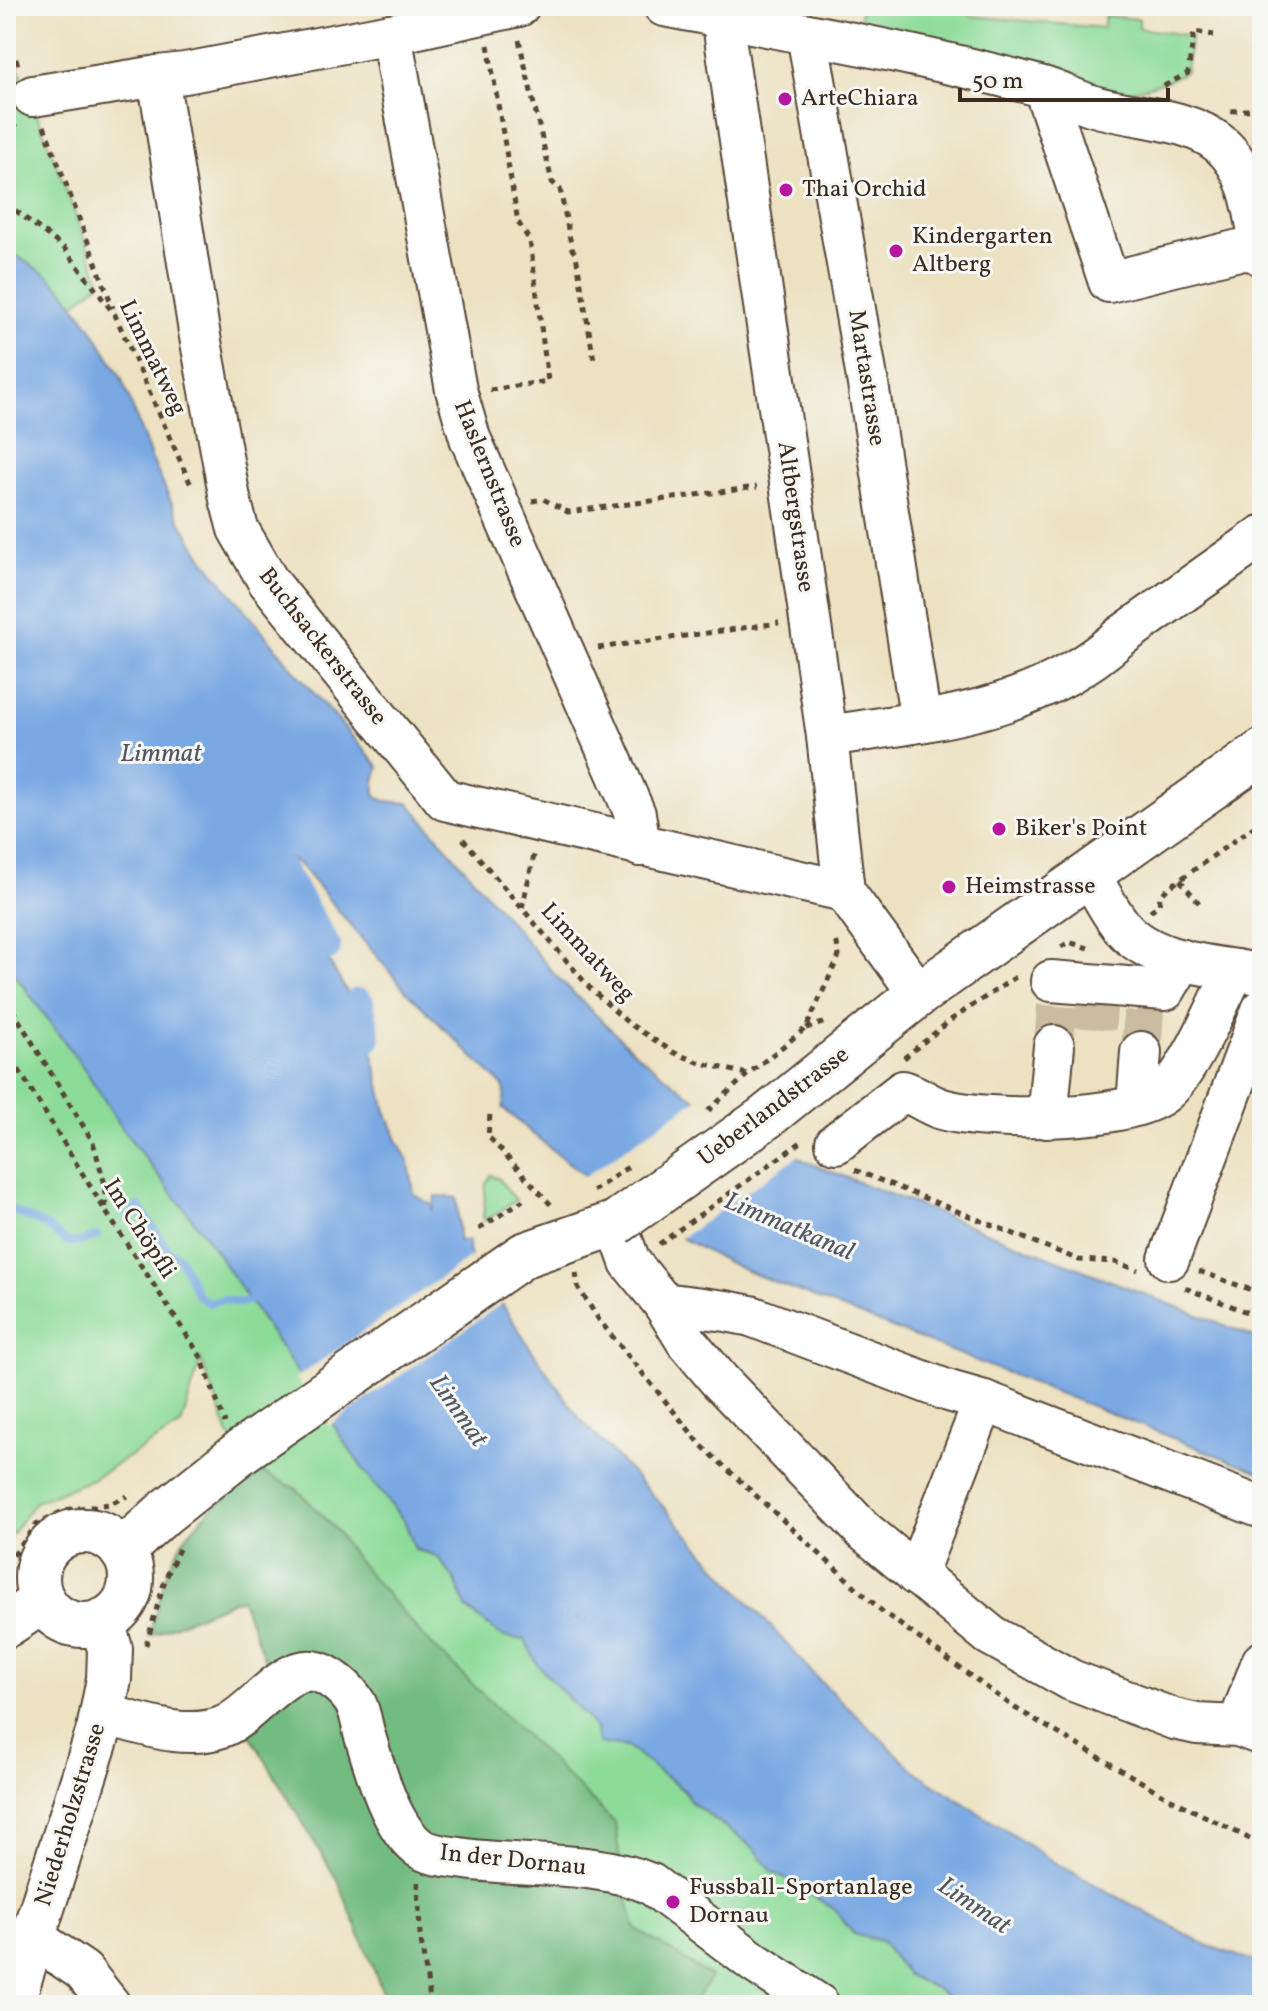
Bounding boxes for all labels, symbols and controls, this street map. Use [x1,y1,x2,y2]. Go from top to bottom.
scale bar [960,52,1168,102]
text: 50 m [972,65,1024,99]
place label: ArteChiara [801,82,919,116]
marker: ArteChiara [776,90,794,108]
place label: Thai Orchid [802,173,927,207]
marker: Thai Orchid [777,181,795,199]
place label: Kindergarten Altberg [912,220,1053,282]
marker: Kindergarten Altberg [887,242,905,260]
street label: Limmatweg [109,294,195,422]
street label: Martastrasse [838,308,894,448]
street label: Haslernstrasse [444,395,534,553]
street label: Altbergstrasse [768,439,822,595]
street label: Buchsackerstrasse [249,561,395,733]
water label: Limmat [120,736,202,772]
place label: Biker's Point [1015,812,1147,846]
marker: Biker's Point [990,820,1008,838]
place label: Heimstrasse [965,870,1096,904]
marker: Heimstrasse [940,878,958,896]
street label: Limmatweg [532,896,642,1010]
street label: Ueberlandstrasse [691,1039,857,1175]
street label: Im Chöpfli [94,1172,184,1286]
water label: Limmatkanal [718,1183,860,1271]
water label: Limmat [420,1367,496,1455]
street label: Niederholzstrasse [27,1719,115,1911]
street label: In der Dornau [438,1836,588,1886]
water label: Limmat [930,1868,1018,1944]
place label: Fussball-Sportanlage Dornau [689,1871,913,1933]
marker: Fussball-Sportanlage Dornau [664,1893,682,1911]

